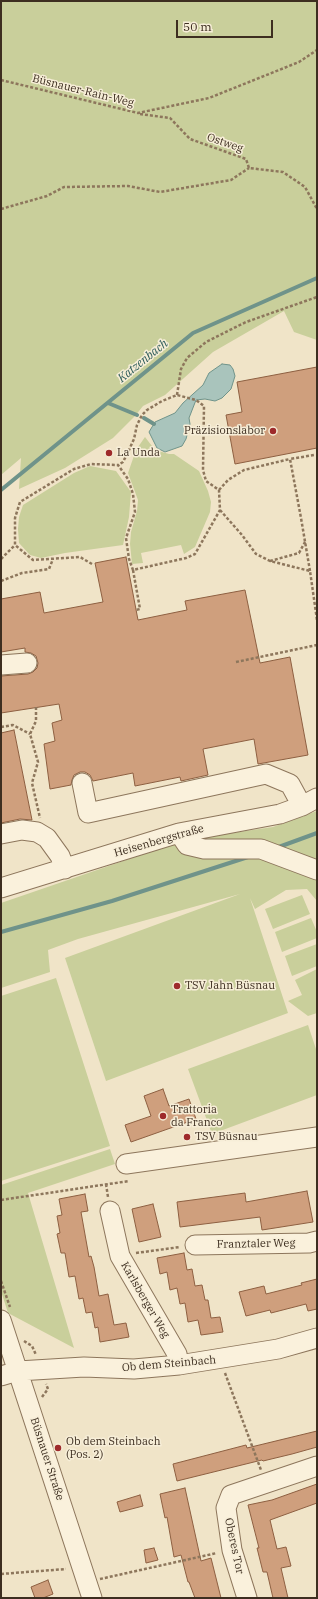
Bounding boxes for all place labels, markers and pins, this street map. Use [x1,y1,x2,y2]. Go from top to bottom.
place label: Präzisionslabor [184,424,265,438]
marker: Präzisionslabor [268,426,278,436]
place label: La Unda [117,446,160,460]
marker: La Unda [104,448,114,458]
place label: TSV Jahn Büsnau [185,979,275,993]
marker: TSV Jahn Büsnau [172,981,182,991]
place label: Trattoria da Franco [171,1103,223,1129]
marker: Trattoria da Franco [158,1111,168,1121]
place label: TSV Büsnau [195,1130,258,1144]
marker: TSV Büsnau [182,1132,192,1142]
place label: Ob dem Steinbach (Pos. 2) [66,1435,161,1461]
marker: Ob dem Steinbach (Pos. 2) [53,1443,63,1453]

